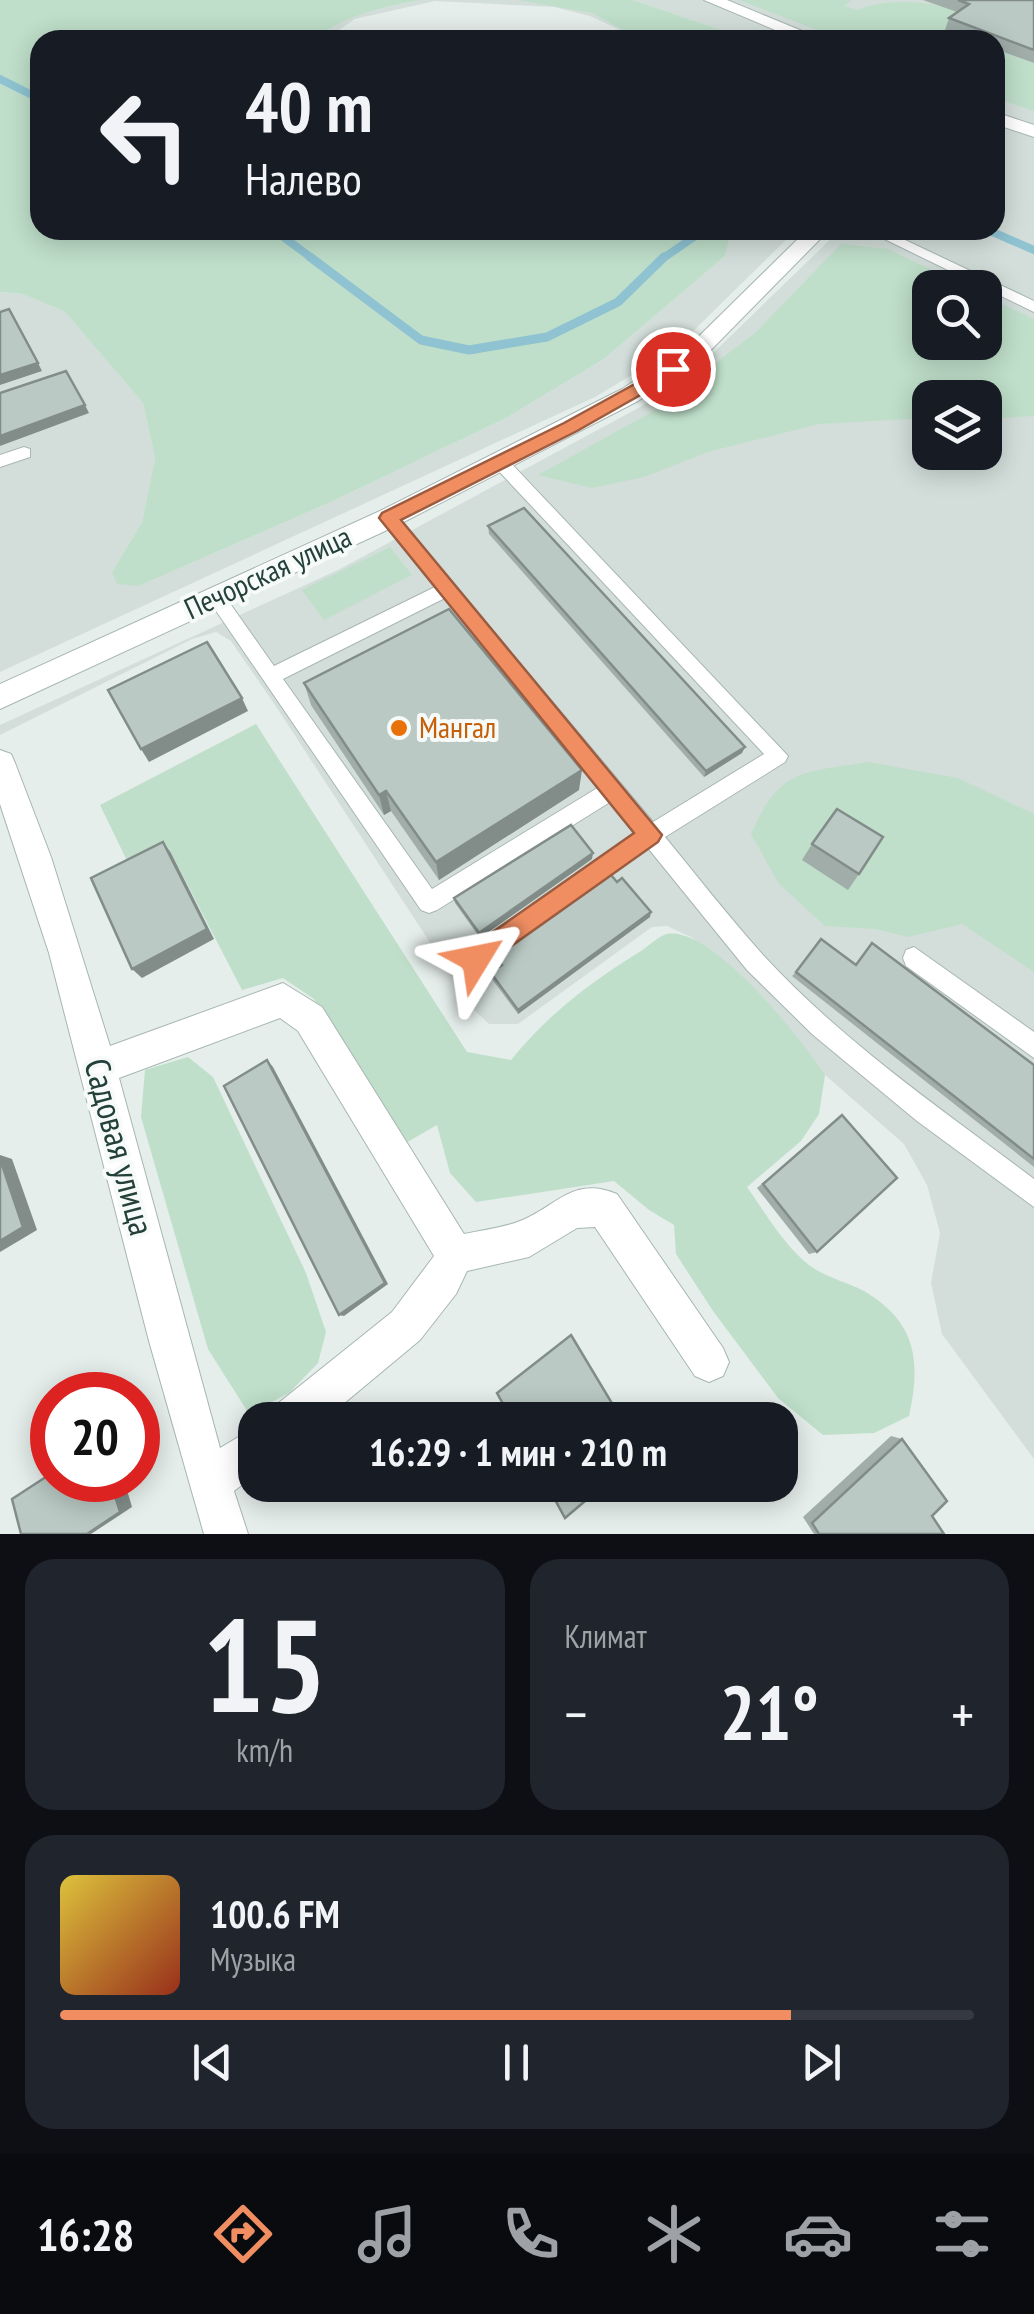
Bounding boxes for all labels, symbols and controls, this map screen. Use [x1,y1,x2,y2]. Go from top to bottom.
text: 40 m [245,61,373,151]
icon: left [80,70,210,200]
text: Налево [245,149,362,207]
map controls [912,270,1002,470]
button: search [912,270,1002,360]
pin [631,327,716,412]
icon: arrive [646,342,701,397]
button: layers [912,380,1002,470]
street label: Печорская улица [178,516,357,627]
place label: Мангал [419,707,496,746]
marker: Мангал [388,717,410,739]
position arrow [424,907,528,1011]
street label: Садовая улица [74,1053,166,1240]
speed limit sign: 20 [30,1372,160,1502]
text: 16:29 · 1 мин · 210 m [369,1427,667,1476]
text: 15 [203,1580,327,1748]
text: Климат [565,1615,647,1657]
text: 21° [720,1664,819,1761]
text: − [565,1678,587,1749]
text: + [951,1678,974,1749]
text: km/h [236,1729,293,1771]
text: 100.6 FM [210,1889,340,1938]
text: Музыка [210,1938,296,1980]
icon: previous [185,2035,240,2090]
icon: pause [489,2035,544,2090]
icon: next [794,2035,849,2090]
icon: directions [208,2199,278,2269]
icon: music [352,2199,422,2269]
icon: phone [496,2199,566,2269]
icon: climate [639,2199,709,2269]
icon: car [783,2199,853,2269]
icon: filters [927,2199,997,2269]
text: 16:28 [37,2205,134,2263]

